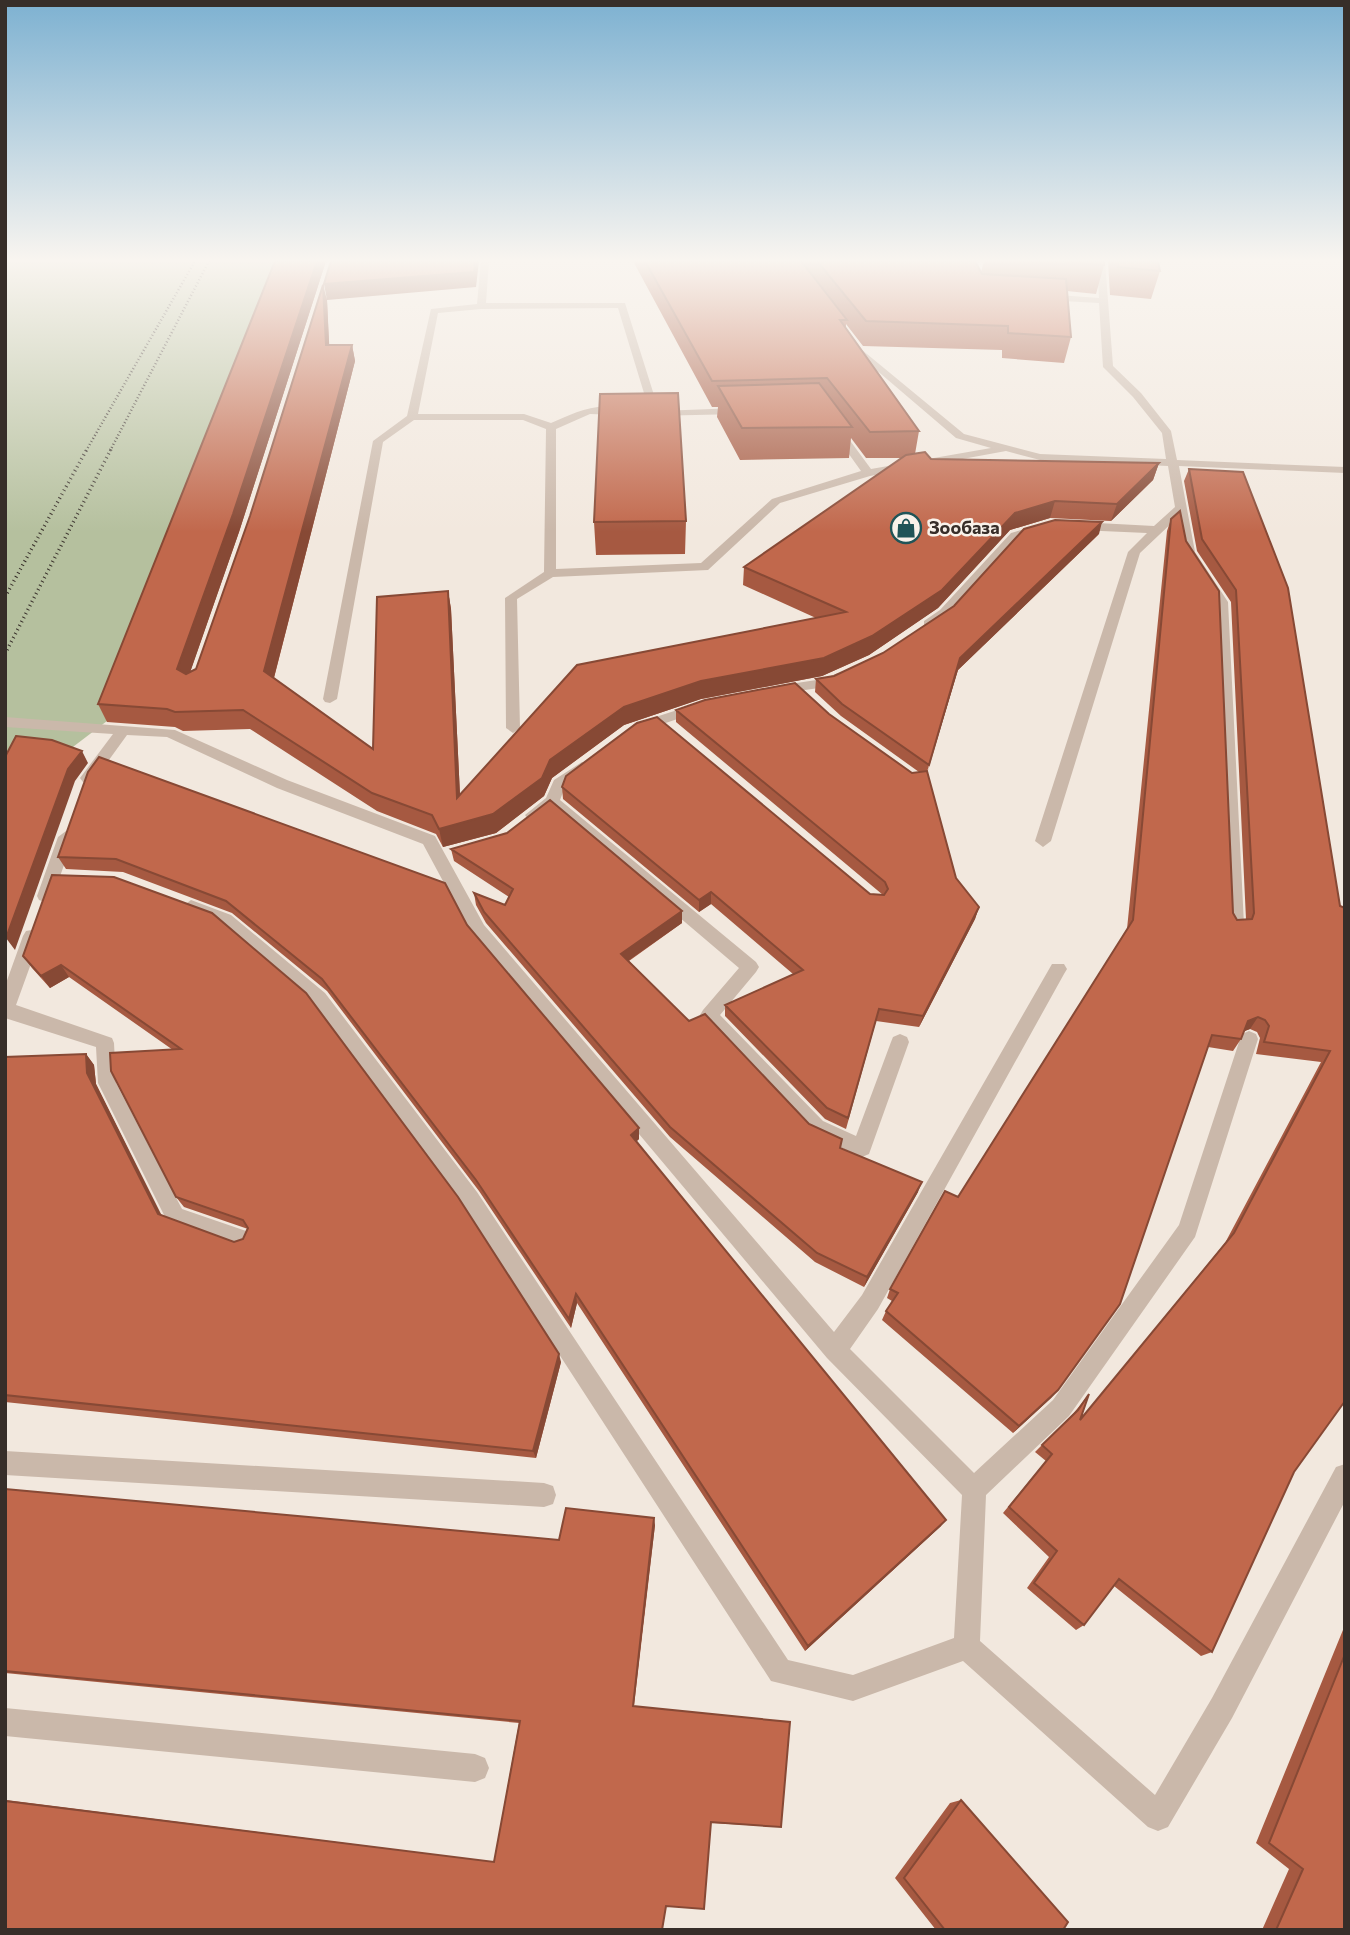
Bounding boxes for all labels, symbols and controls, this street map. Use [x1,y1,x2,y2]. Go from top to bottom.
shop icon: Зообаза [889,511,923,545]
place label: Зообаза [929,516,1000,538]

